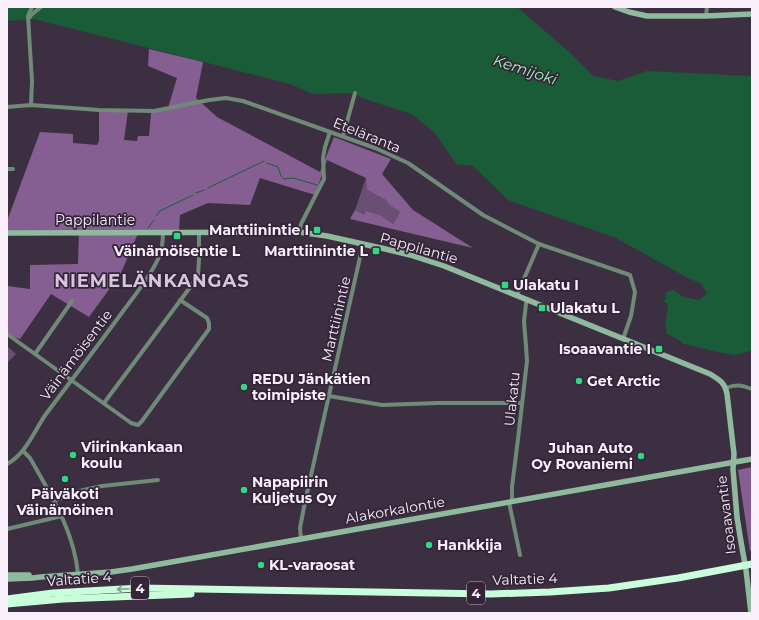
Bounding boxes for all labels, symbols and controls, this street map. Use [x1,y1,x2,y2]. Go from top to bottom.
water label: Kemijoki [491,50,560,89]
street label: Eteläranta [330,113,404,157]
street label: Pappilantie [55,211,135,229]
place label: Marttiinintie I [209,221,309,239]
marker: Marttiinintie I [312,225,322,235]
street label: Pappilantie [378,228,460,268]
marker: Väinämöisentie L [172,231,182,241]
place label: Väinämöisentie L [113,242,241,260]
place label: Marttiinintie L [264,242,369,260]
marker: Marttiinintie L [371,246,381,256]
district label: NIEMELÄNKANGAS [54,270,250,292]
street label: Marttiinintie [317,275,355,363]
place label: Ulakatu I [513,276,579,294]
marker: Ulakatu I [500,280,510,290]
place label: Ulakatu L [550,299,620,317]
marker: Ulakatu L [537,303,547,313]
street label: Väinämöisentie [36,306,116,404]
place label: Isoaavantie I [559,340,651,358]
marker: Isoaavantie I [654,344,664,354]
place label: REDU Jänkätien toimipiste [252,370,371,404]
street label: Ulakatu [500,371,524,427]
place label: Get Arctic [587,372,661,390]
marker: Get Arctic [574,376,584,386]
marker: REDU Jänkätien toimipiste [239,382,249,392]
place label: Viirinkankaan koulu [80,438,183,472]
place label: Juhan Auto Oy Rovaniemi [531,439,633,473]
marker: Viirinkankaan koulu [68,450,78,460]
marker: Juhan Auto Oy Rovaniemi [636,451,646,461]
place label: Napapiirin Kuljetus Oy [252,473,337,507]
marker: Päiväkoti Väinämöinen [60,474,70,484]
street label: Isoaavantie [712,475,740,555]
place label: Päiväkoti Väinämöinen [15,485,114,519]
marker: Napapiirin Kuljetus Oy [239,485,249,495]
street label: Alakorkalontie [344,492,446,528]
place label: Hankkija [437,536,502,554]
marker: Hankkija [424,540,434,550]
place label: KL-varaosat [269,556,355,574]
marker: KL-varaosat [256,560,266,570]
street label: Valtatie 4 [46,568,113,590]
street label: Valtatie 4 [492,569,559,589]
road number: 4 [131,577,149,599]
road number: 4 [467,582,485,604]
one-way arrow [117,586,130,593]

